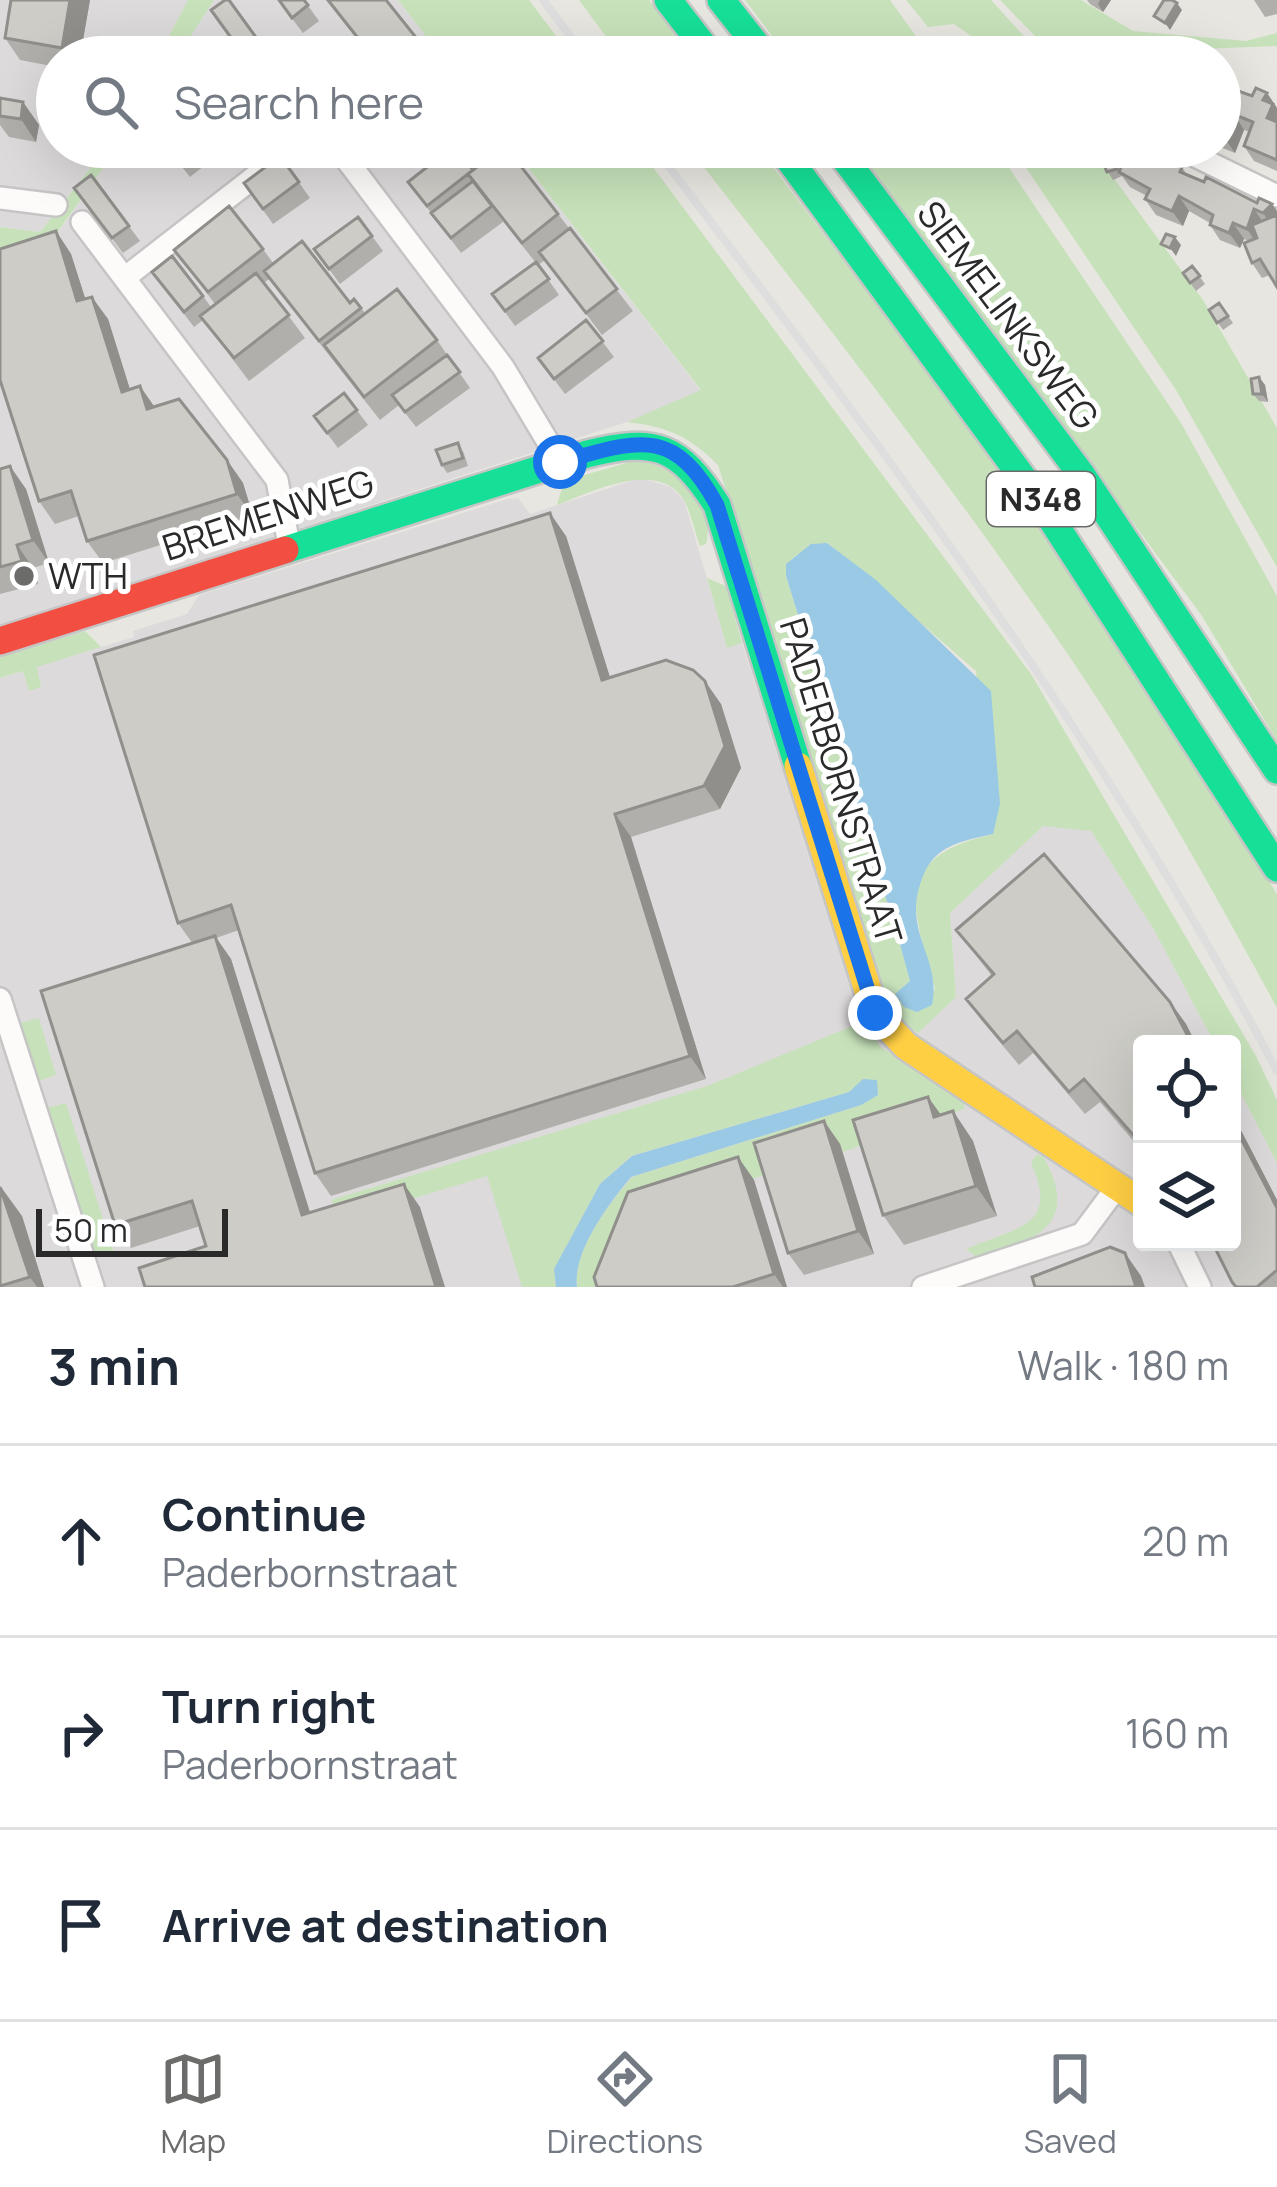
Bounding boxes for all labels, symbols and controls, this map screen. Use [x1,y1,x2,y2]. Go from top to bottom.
search box [36,36,1241,168]
icon: search [78,69,144,135]
text: Search here [174,71,424,133]
street label: SIEMELINKSWEG [907,191,1110,439]
route start [533,435,587,489]
street label: BREMENWEG [156,457,380,572]
road number: N348 [987,472,1095,526]
place label: WTH [48,551,128,600]
marker: WTH [11,563,37,589]
street label: PADERBORNSTRAAT [769,612,915,950]
route end [848,986,902,1040]
map controls [1133,1035,1241,1251]
button: locate [1133,1035,1241,1143]
button: layers [1133,1143,1241,1251]
scale bar [36,1203,228,1256]
text: 50 m [54,1207,128,1252]
text: 3 min [48,1331,180,1400]
text: Walk · 180 m [1017,1338,1229,1392]
text: Continue [162,1483,367,1545]
icon: ahead [48,1508,114,1574]
text: 20 m [1142,1514,1229,1568]
text: Paderbornstraat [162,1545,458,1599]
text: Turn right [162,1675,376,1737]
icon: right [48,1700,114,1766]
text: 160 m [1125,1706,1229,1760]
text: Paderbornstraat [162,1737,458,1791]
icon: arrive [48,1892,114,1958]
text: Arrive at destination [162,1894,609,1956]
tab: Map [160,2046,226,2163]
tab: Directions [547,2046,703,2163]
tab: Saved [1024,2046,1117,2163]

